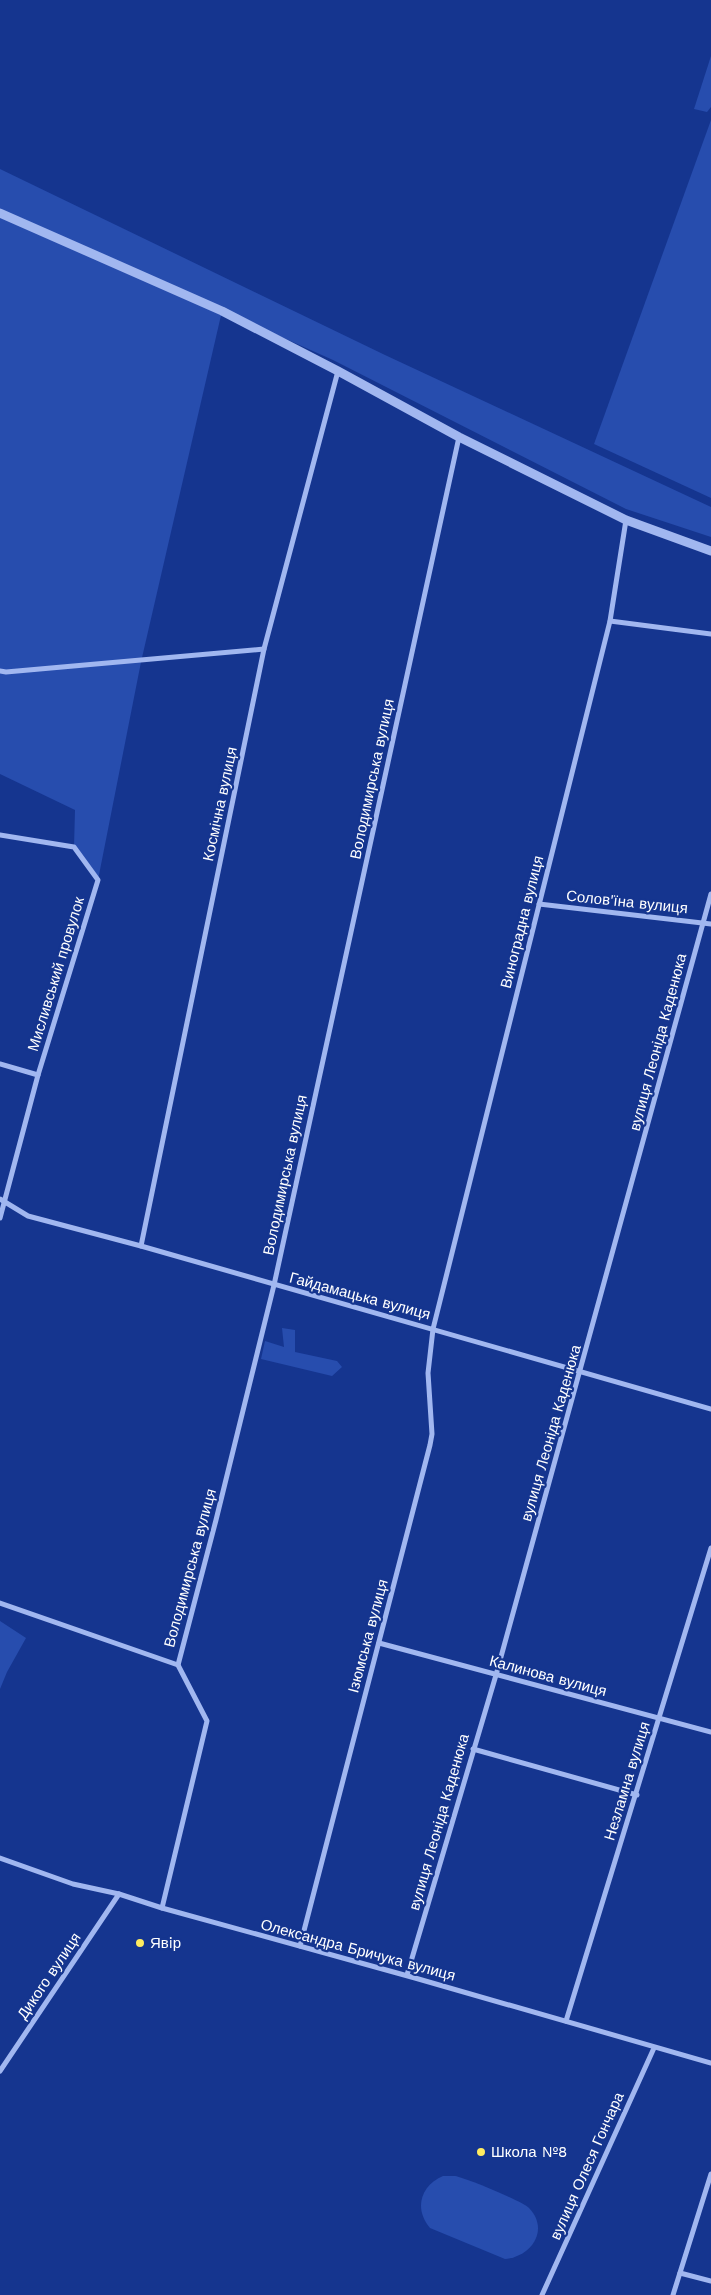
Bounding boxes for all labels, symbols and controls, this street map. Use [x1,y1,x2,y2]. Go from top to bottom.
street label: Володимирська вулиця [346,697,398,861]
street label: Космічна вулиця [199,745,241,863]
street label: Виноградна вулиця [497,854,547,990]
street label: Солов'їна вулиця [565,887,689,917]
street label: Мисливський провулок [24,894,88,1053]
street label: вулиця Леоніда Каденюка [626,951,691,1133]
street label: Володимирська вулиця [259,1093,311,1257]
street label: Гайдамацька вулиця [288,1269,432,1323]
street label: вулиця Леоніда Каденюка [517,1342,585,1523]
street label: Володимирська вулиця [160,1487,220,1649]
street label: Ізюмська вулиця [344,1577,392,1695]
street label: Калинова вулиця [487,1652,609,1700]
street label: Незламна вулиця [600,1719,654,1843]
street label: вулиця Леоніда Каденюка [405,1731,473,1912]
street label: Олександра Бричука вулиця [259,1915,457,1985]
street label: Дикого вулиця [13,1929,85,2023]
place label: Явiр [150,1934,181,1952]
marker: Явiр [134,1937,146,1949]
street label: вулиця Олеся Гончара [546,2089,628,2243]
place label: Школа №8 [491,2143,567,2161]
marker: Школа №8 [475,2146,487,2158]

